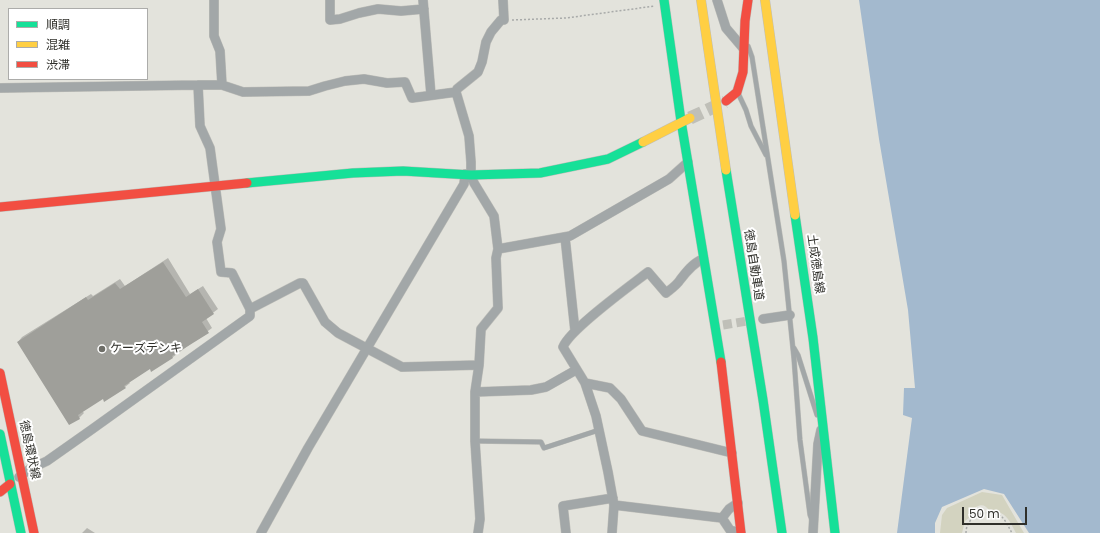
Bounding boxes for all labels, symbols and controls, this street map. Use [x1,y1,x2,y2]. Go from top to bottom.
legend [8,8,148,80]
text: 順調 [46,16,70,33]
text: 混雑 [46,36,70,53]
text: 渋滞 [46,56,70,73]
street label: 徳島自動車道 [740,228,766,302]
street label: 土成徳島線 [804,233,826,295]
place label: ケーズデンキ [110,342,182,356]
marker: ケーズデンキ [97,344,107,354]
street label: 徳島環状線 [16,419,42,481]
scale bar [964,499,1029,525]
text: 50 m [969,505,1000,522]

